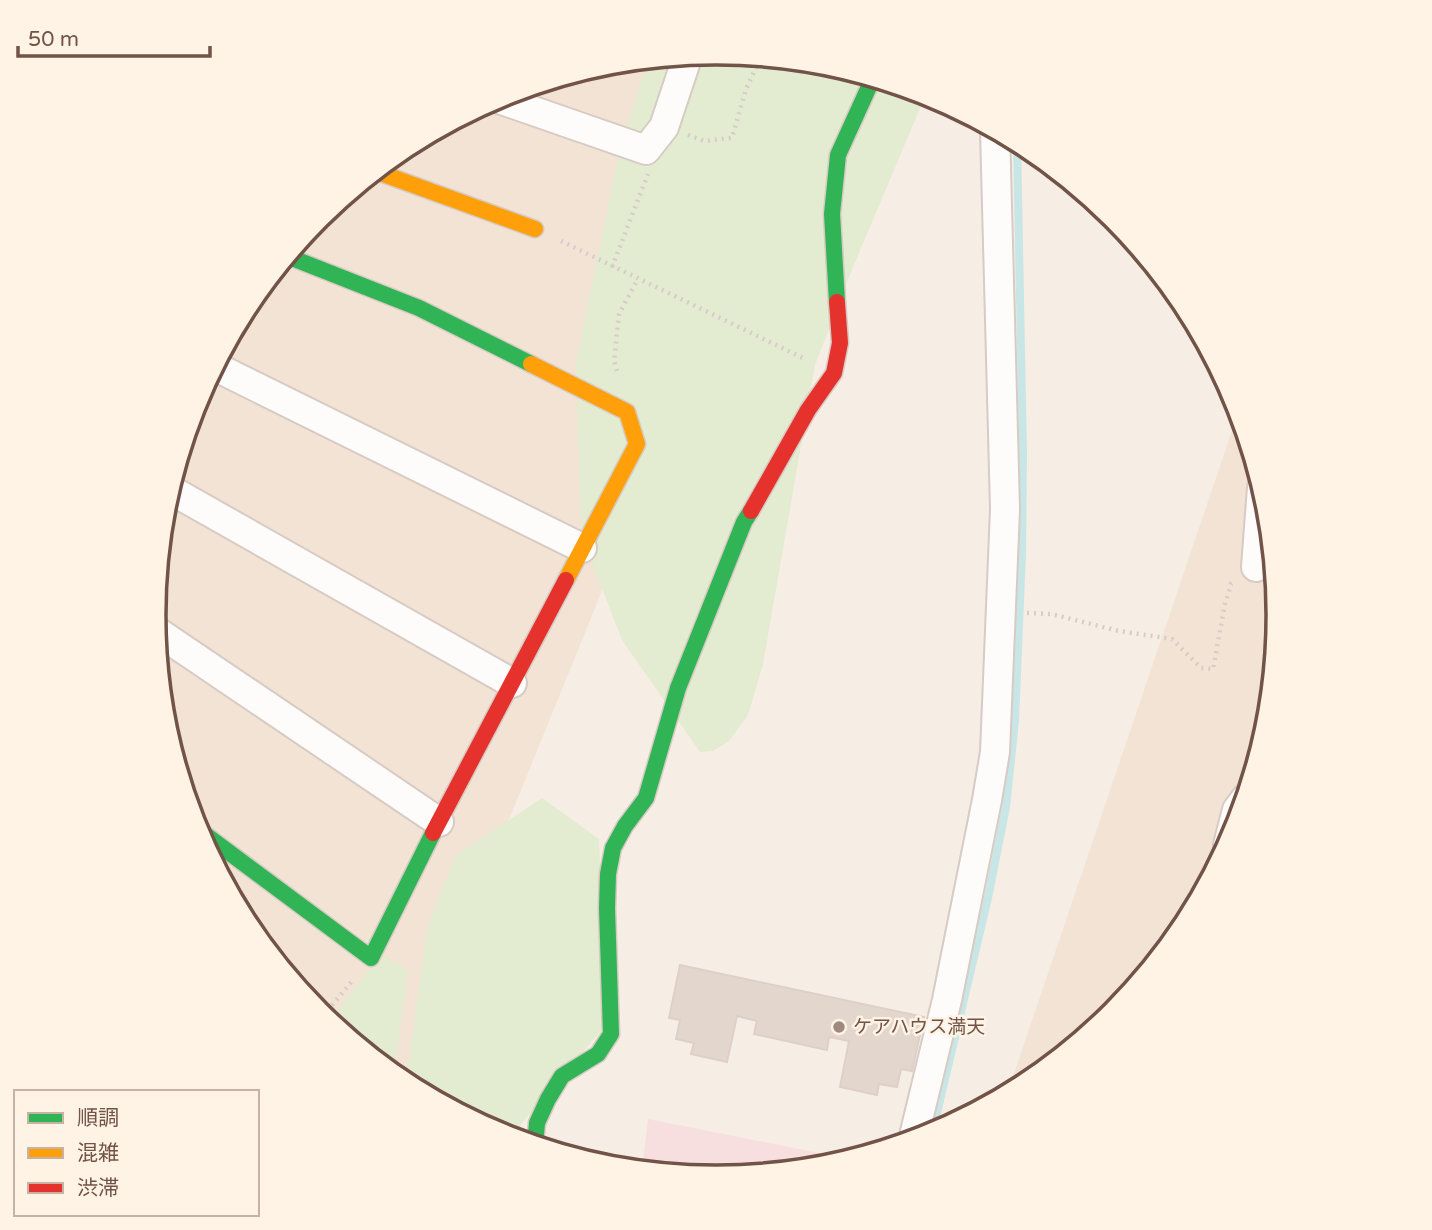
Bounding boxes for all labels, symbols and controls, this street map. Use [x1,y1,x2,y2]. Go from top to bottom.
scale bar [18,14,210,58]
text: 50 m [28,27,79,52]
place label: ケアハウス満天 [853,1016,985,1038]
marker: ケアハウス満天 [831,1019,847,1035]
legend [14,1090,259,1216]
text: 順調 [77,1106,119,1131]
text: 混雑 [77,1141,119,1166]
text: 渋滞 [77,1176,119,1201]

